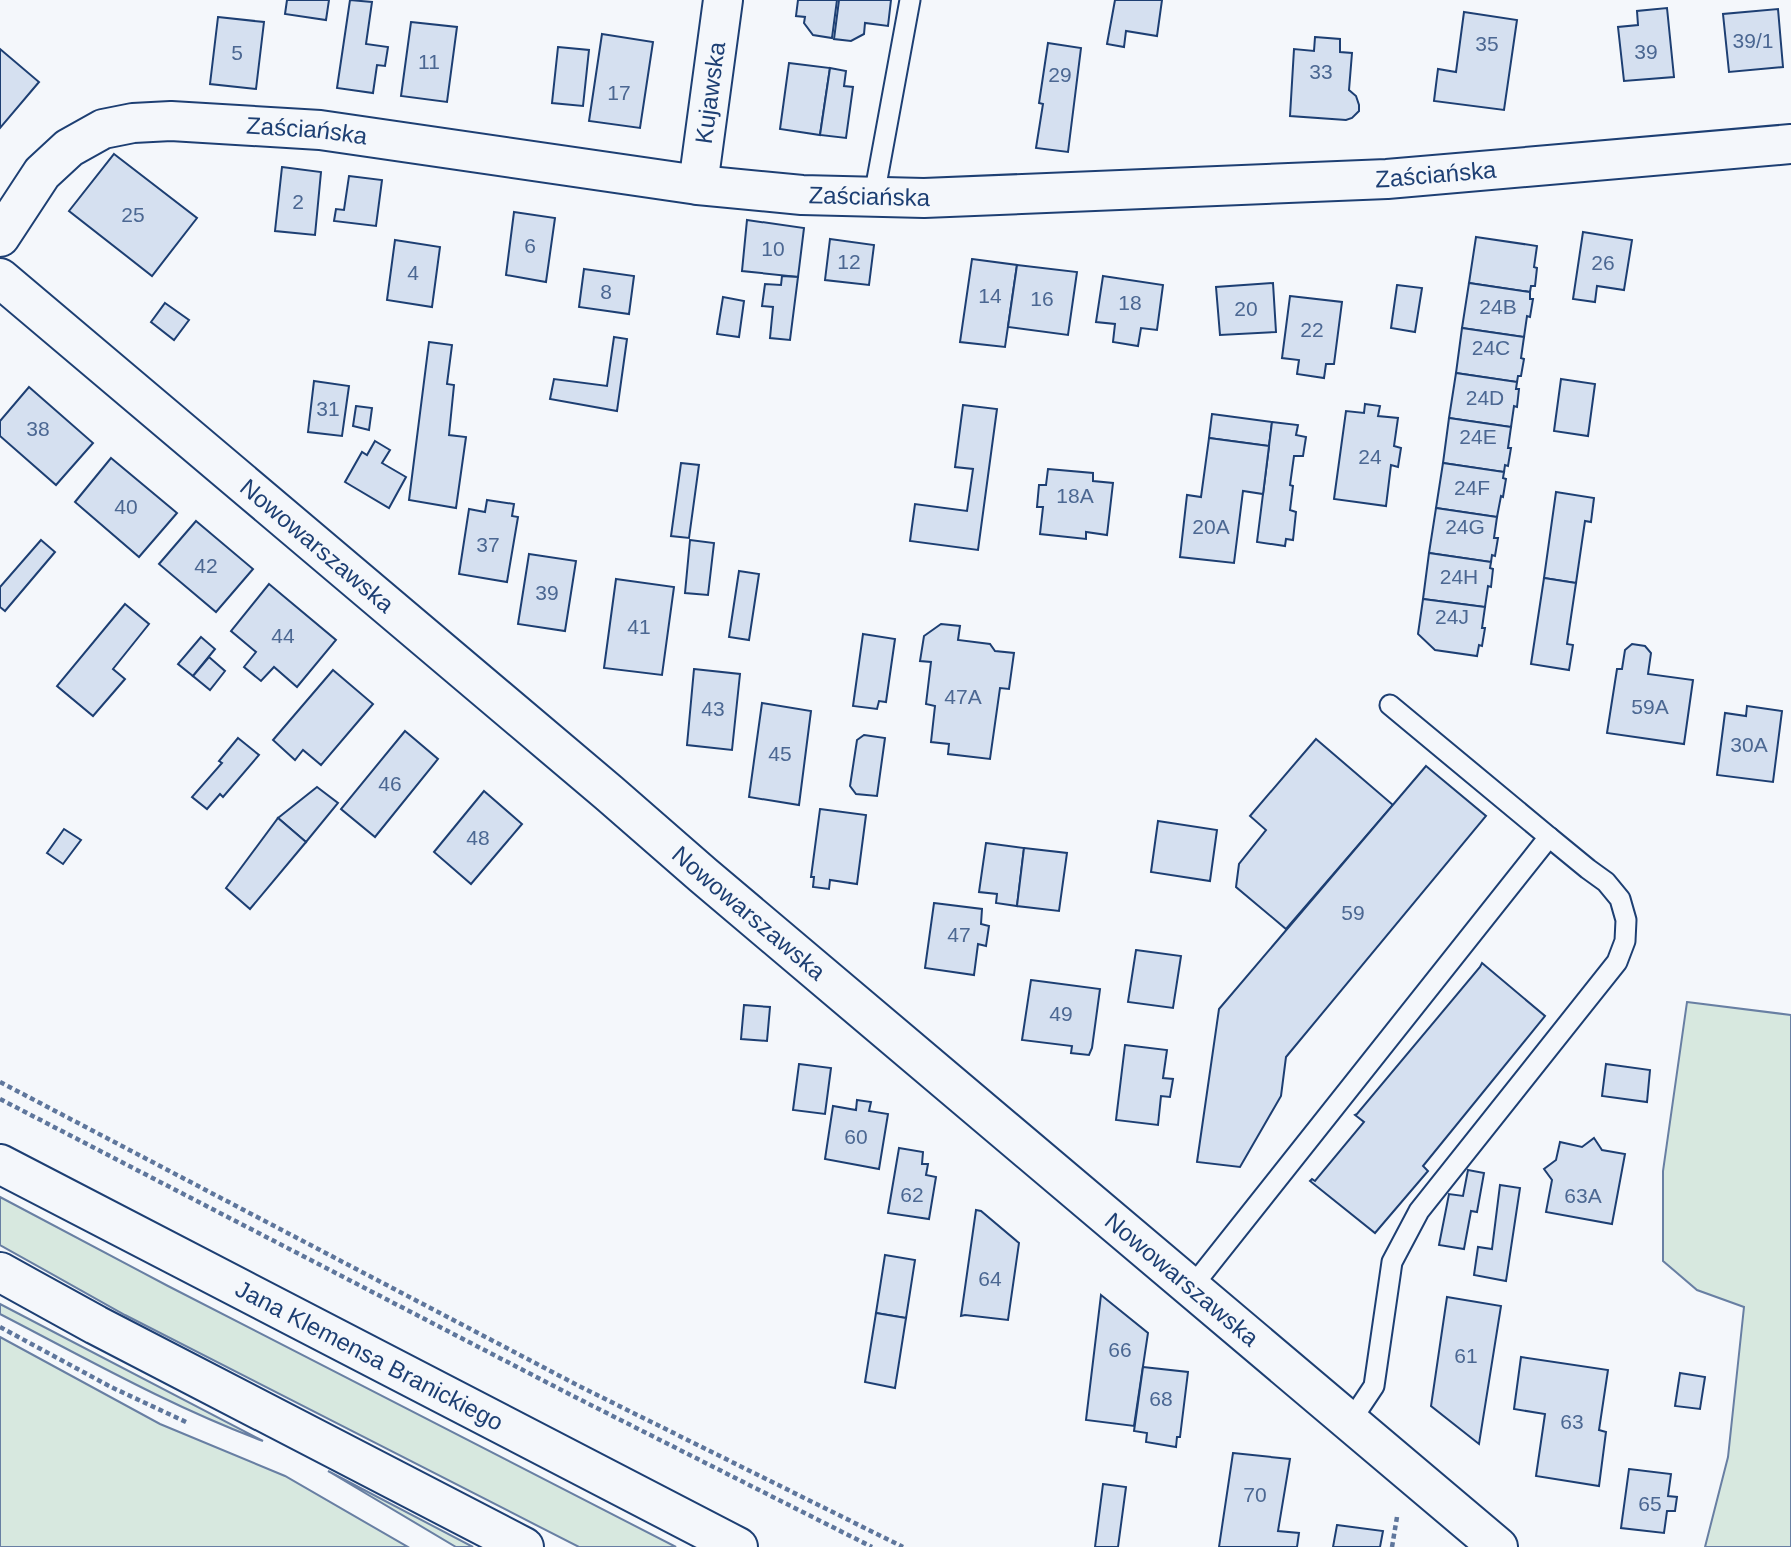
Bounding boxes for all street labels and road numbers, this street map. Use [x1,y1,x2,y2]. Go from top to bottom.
street label: Kujawska [690,39,730,146]
street label: Zaściańska [245,112,370,150]
street label: Zaściańska [1375,156,1498,192]
street label: Zaściańska [808,181,931,211]
street label: Nowowarszawska [235,473,400,618]
street label: Nowowarszawska [667,841,832,986]
street label: Nowowarszawska [1100,1207,1265,1352]
street label: Jana Klemensa Branickiego [231,1275,508,1436]

